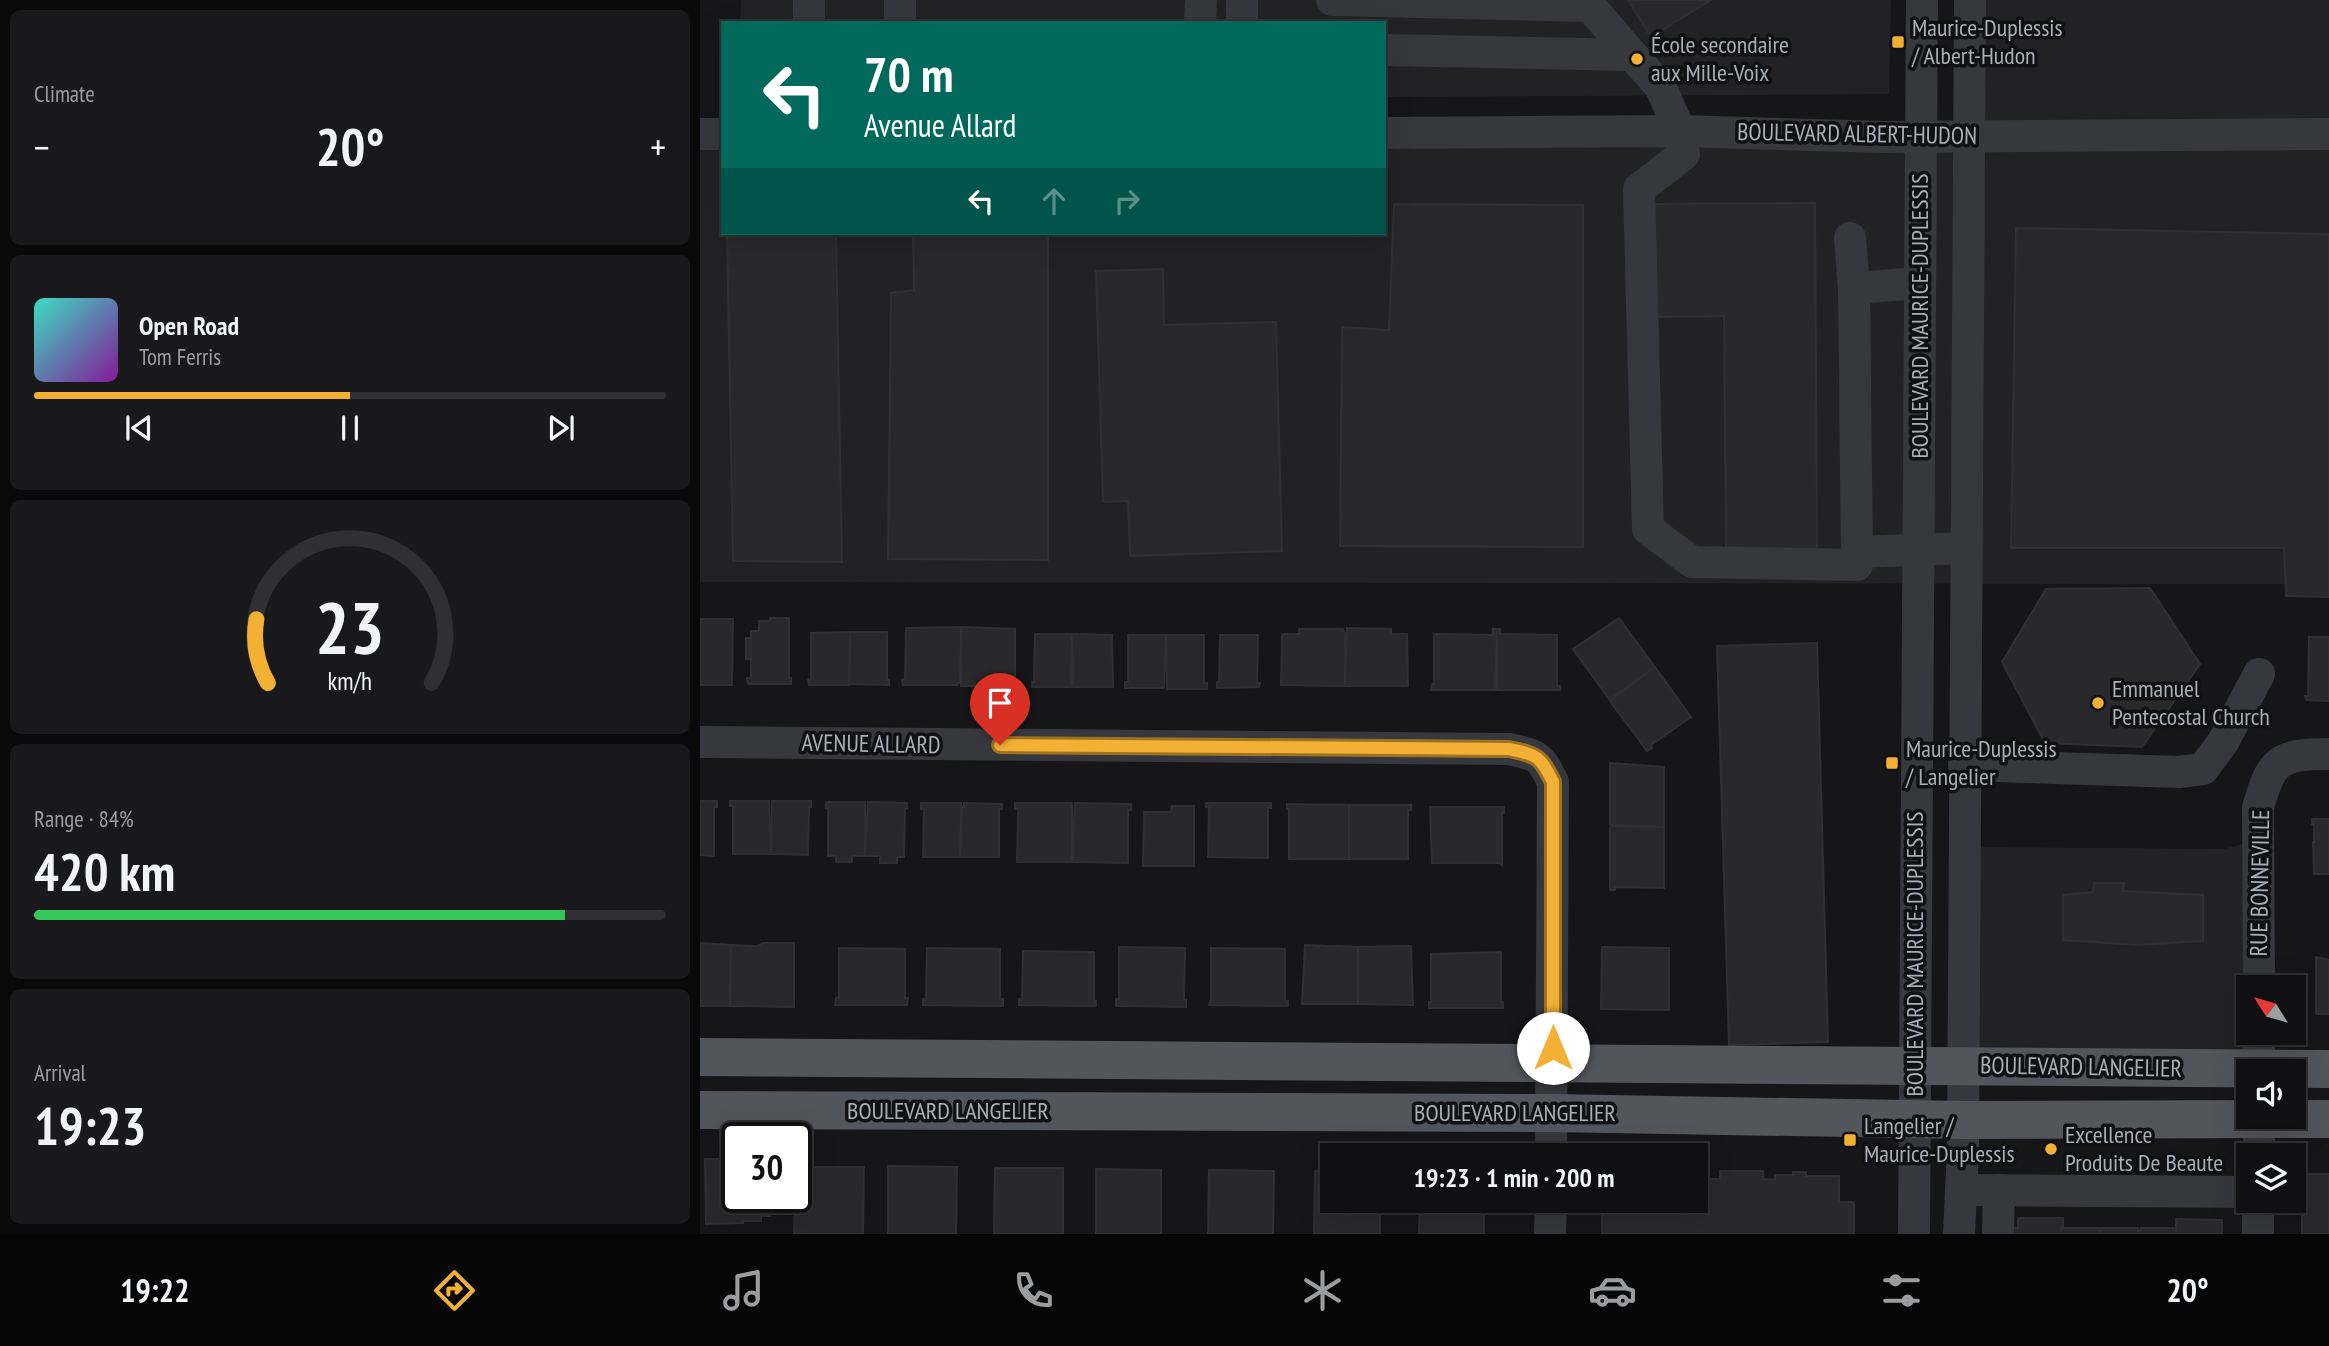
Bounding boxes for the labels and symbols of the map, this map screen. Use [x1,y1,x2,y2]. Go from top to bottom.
place label: Maurice-Duplessis / Albert-Hudon [1911,12,2063,71]
place label: École secondaire aux Mille-Voix [1651,29,1789,88]
marker: Maurice-Duplessis / Albert-Hudon [1890,34,1906,50]
marker: École secondaire aux Mille-Voix [1629,51,1645,67]
street label: BOULEVARD ALBERT-HUDON [1737,116,1977,151]
street label: BOULEVARD MAURICE-DUPLESSIS [1904,173,1935,459]
pin [970,673,1030,745]
place label: Emmanuel Pentecostal Church [2112,673,2270,732]
marker: Emmanuel Pentecostal Church [2090,695,2106,711]
street label: AVENUE ALLARD [801,727,941,760]
place label: Maurice-Duplessis / Langelier [1905,733,2057,792]
marker: Maurice-Duplessis / Langelier [1884,755,1900,771]
street label: RUE BONNEVILLE [2243,809,2276,957]
street label: BOULEVARD MAURICE-DUPLESSIS [1899,811,1930,1097]
north arrow [2236,975,2306,1045]
position arrow [1516,1011,1590,1085]
street label: BOULEVARD LANGELIER [1980,1049,2182,1084]
street label: BOULEVARD LANGELIER [847,1095,1049,1126]
street label: BOULEVARD LANGELIER [1414,1097,1616,1128]
place label: Langelier / Maurice-Duplessis [1864,1110,2015,1169]
place label: Excellence Produits De Beaute [2065,1119,2223,1178]
speed limit sign: 30 [721,1122,812,1213]
marker: Langelier / Maurice-Duplessis [1842,1132,1858,1148]
marker: Excellence Produits De Beaute [2043,1141,2059,1157]

